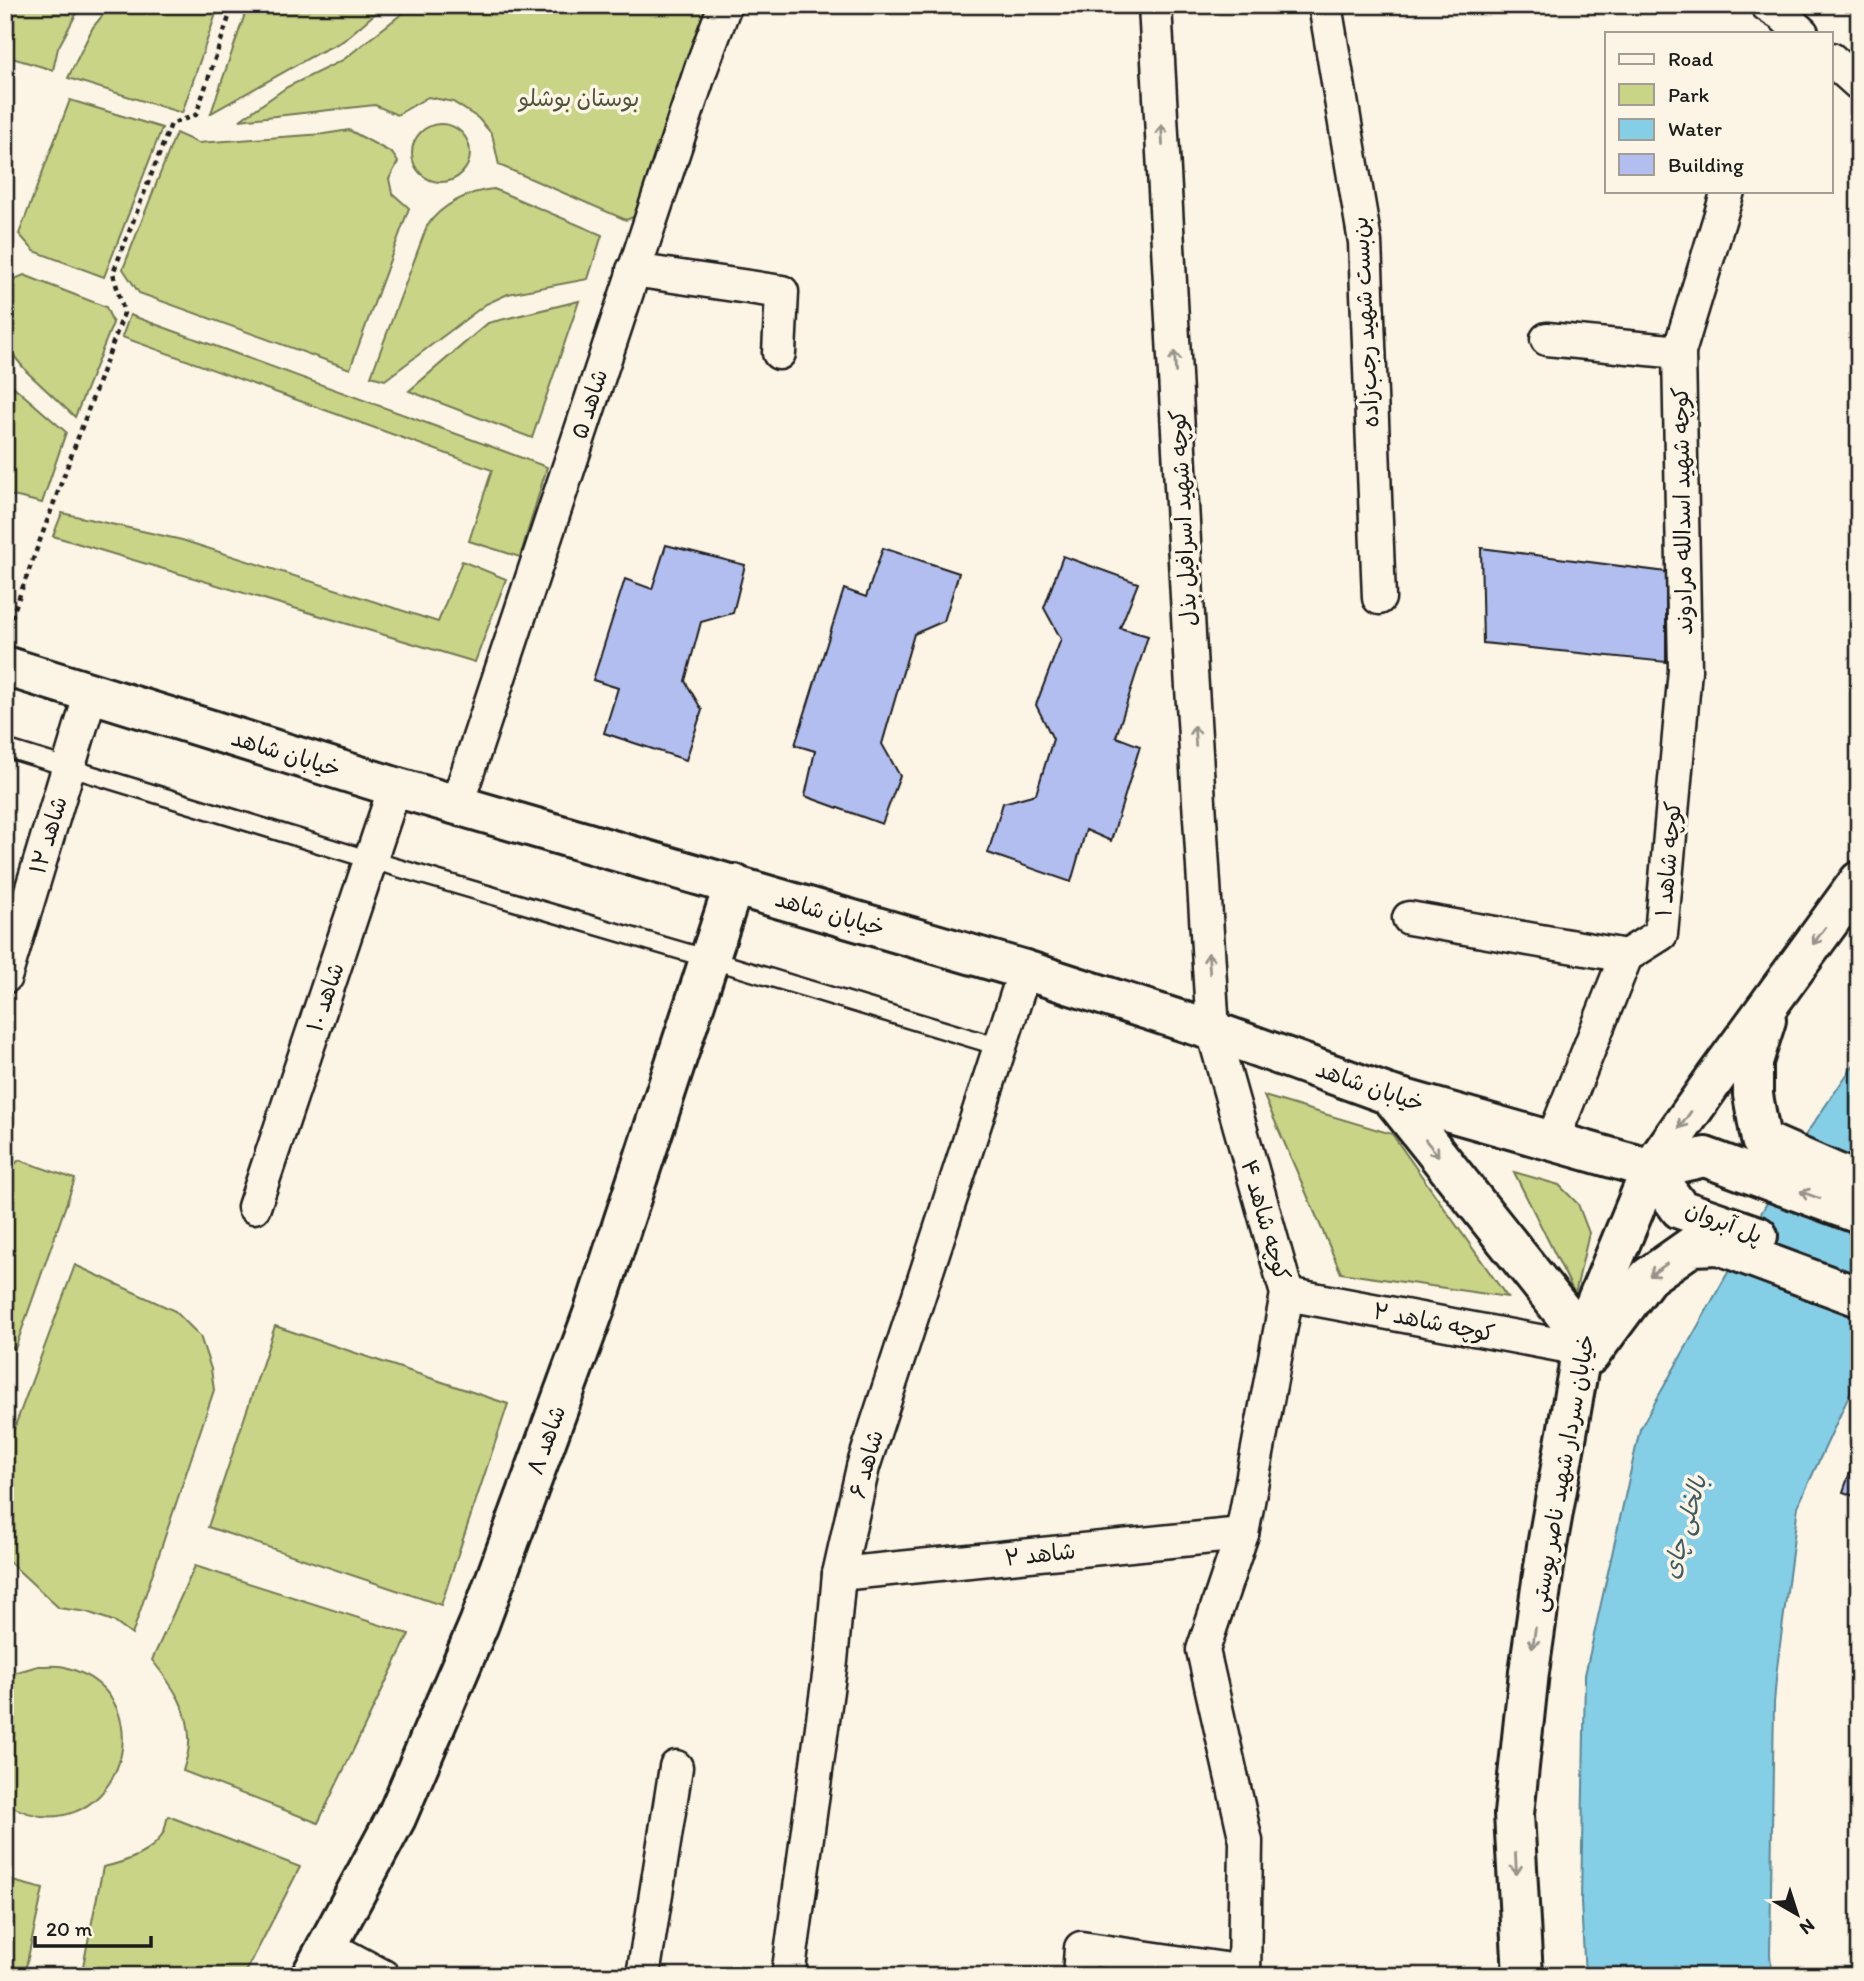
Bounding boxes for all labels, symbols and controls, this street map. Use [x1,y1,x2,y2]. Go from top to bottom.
legend [1605,32,1832,192]
text: Road [1668,46,1714,71]
text: Park [1668,82,1710,107]
park label: بوستان بوشلو [518,84,639,112]
text: Water [1668,116,1722,141]
one-way arrow [1156,124,1169,147]
text: Building [1668,152,1744,177]
street label: بن‌بست شهید رجب‌زاده [1345,216,1385,428]
one-way arrow [1168,351,1181,374]
street label: شاهد ۵ [565,366,613,442]
street label: کوچه شهید اسدالله مرادوند [1666,386,1698,635]
street label: کوچه شهید اسرافیل بذل [1163,409,1203,627]
street label: خیابان شاهد [228,723,344,783]
one-way arrow [1188,725,1201,748]
street label: شاهد ۱۲ [23,793,73,877]
street label: کوچه شاهد ۱ [1649,800,1687,918]
street label: خیابان شاهد [772,884,888,942]
one-way arrow [1812,926,1826,945]
one-way arrow [1202,952,1215,975]
street label: شاهد ۱۰ [300,959,350,1035]
street label: خیابان شاهد [1312,1054,1428,1118]
one-way arrow [1678,1110,1692,1129]
one-way arrow [1425,1139,1440,1157]
street label: کوچه شاهد ۴ [1235,1156,1297,1284]
one-way arrow [1799,1188,1821,1201]
street label: پل آبروان [1681,1195,1766,1250]
one-way arrow [1649,1263,1669,1277]
street label: کوچه شاهد ۲ [1371,1296,1497,1348]
street label: خیابان سردار شهید ناصر پوستی [1524,1332,1601,1614]
street label: شاهد ۸ [521,1401,571,1479]
street label: شاهد ۶ [843,1427,889,1501]
water label: بالخلی چای [1655,1471,1715,1583]
street label: شاهد ۲ [1003,1536,1077,1572]
one-way arrow [1527,1626,1540,1649]
one-way arrow [1509,1852,1522,1875]
north arrow [1762,1880,1832,1950]
scale bar [35,1904,150,1948]
text: N [1795,1914,1820,1940]
text: 20 m [46,1916,93,1941]

